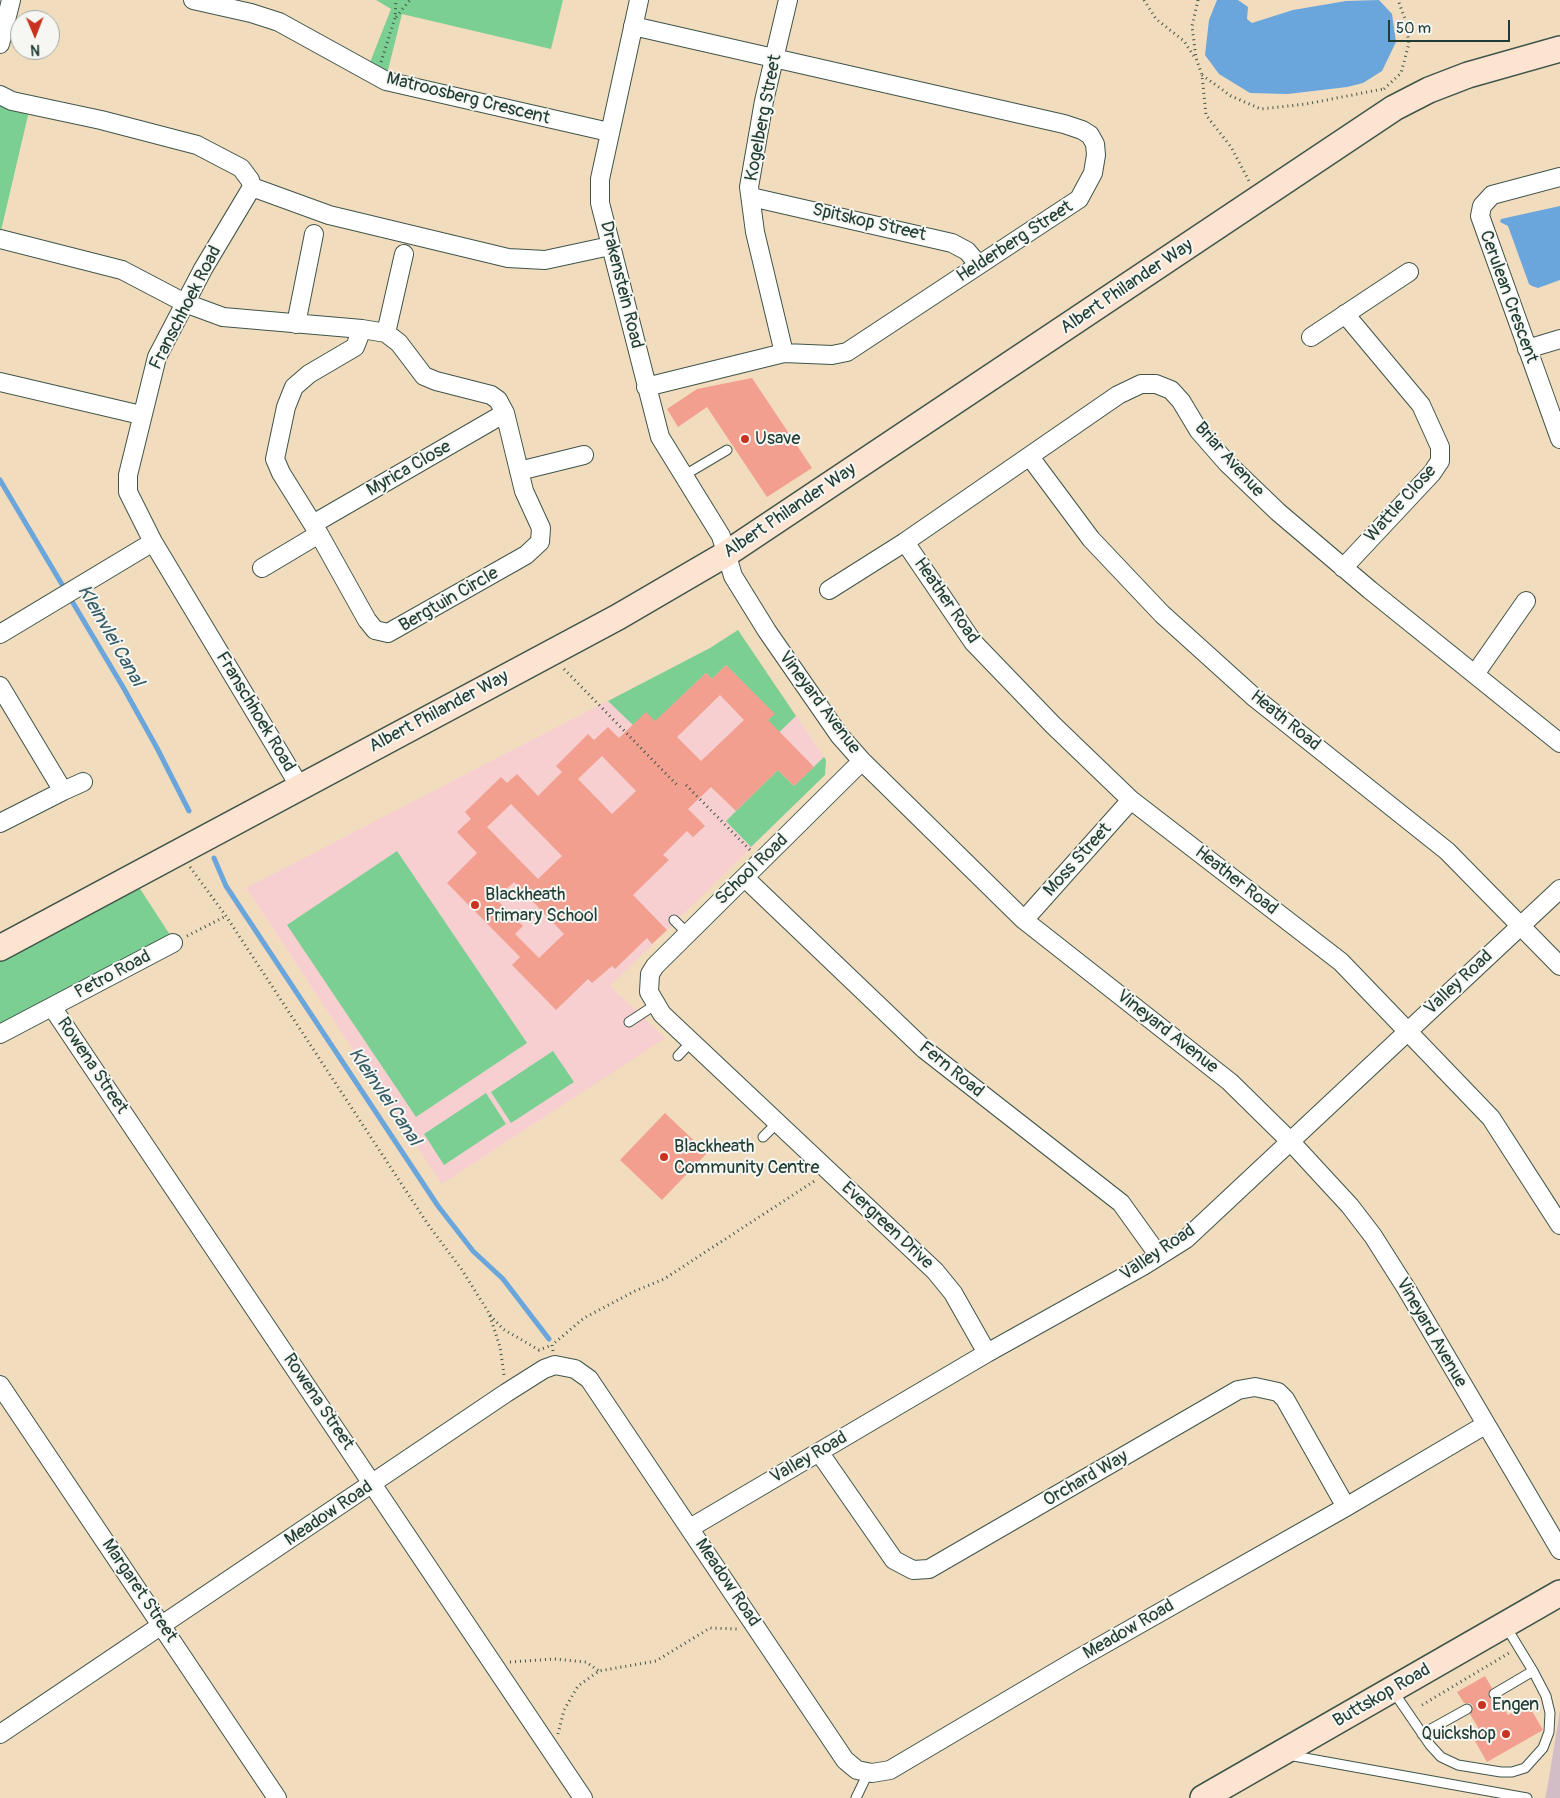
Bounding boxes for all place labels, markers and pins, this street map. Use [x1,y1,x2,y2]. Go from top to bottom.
place label: Usave [755,428,800,450]
marker: Usave [739,433,751,445]
place label: Blackheath Primary School [485,884,598,926]
marker: Blackheath Primary School [469,899,481,911]
place label: Blackheath Community Centre [674,1136,819,1178]
marker: Blackheath Community Centre [658,1151,670,1163]
place label: Engen [1492,1694,1539,1716]
marker: Engen [1476,1699,1488,1711]
place label: Quickshop [1421,1723,1496,1745]
marker: Quickshop [1500,1728,1512,1740]

